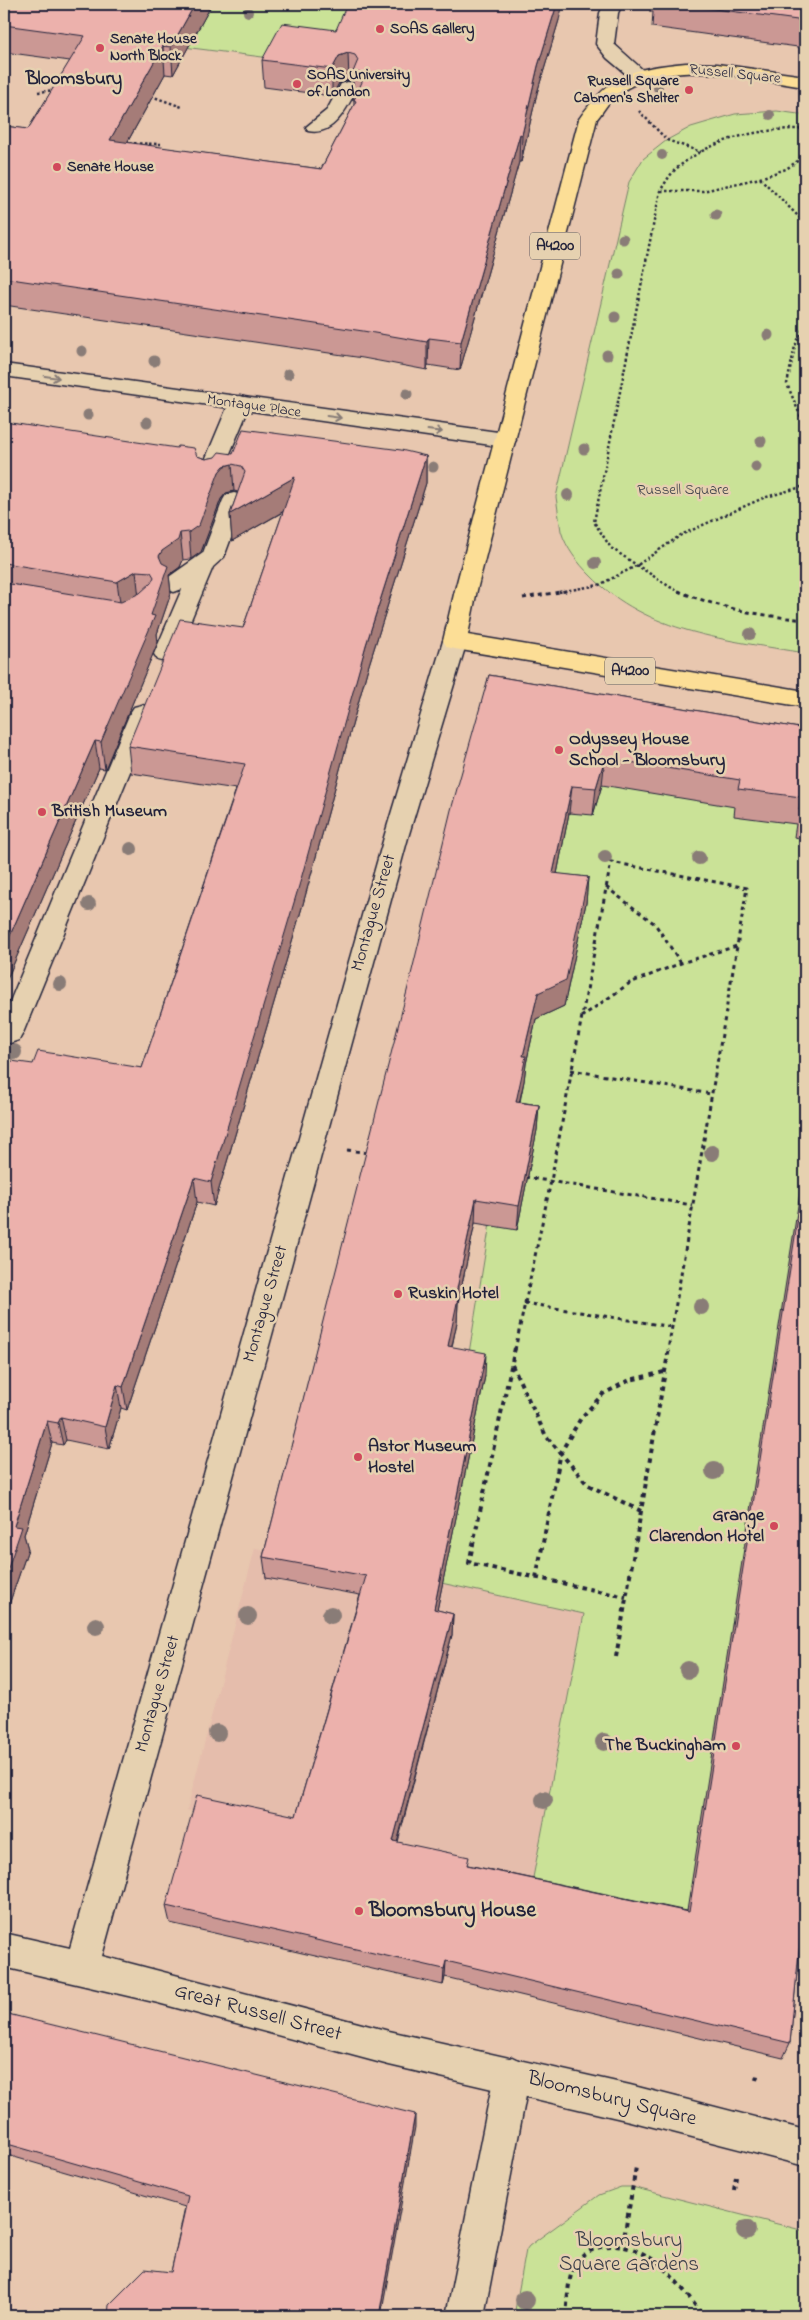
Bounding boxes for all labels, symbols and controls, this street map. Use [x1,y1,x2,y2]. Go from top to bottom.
place label: SOAS Gallery [390,18,475,42]
marker: SOAS Gallery [374,23,386,35]
place label: Senate House North Block [110,28,198,67]
marker: Senate House North Block [94,42,106,54]
street label: Russell Square [688,58,782,90]
place label: SOAS University of London [307,64,411,103]
district label: Bloomsbury [25,66,123,95]
place label: Russell Square Cabmen's Shelter [574,70,680,109]
marker: SOAS University of London [291,78,303,90]
marker: Russell Square Cabmen's Shelter [683,84,695,96]
place label: Senate House [67,156,155,178]
marker: Senate House [51,161,63,173]
road number: A4200 [530,232,580,260]
one-way arrow [44,372,60,382]
street label: Montague Place [205,388,303,425]
one-way arrow [326,412,342,422]
one-way arrow [426,426,442,436]
park label: Russell Square [637,479,729,501]
road number: A4200 [605,658,655,684]
place label: Odyssey House School - Bloomsbury [569,727,725,775]
marker: Odyssey House School - Bloomsbury [553,744,565,756]
place label: British Museum [51,799,167,825]
marker: British Museum [36,806,48,818]
street label: Montague Street [345,851,404,975]
street label: Montague Street [237,1242,296,1366]
place label: Ruskin Hotel [408,1281,499,1307]
marker: Ruskin Hotel [392,1288,404,1300]
place label: Astor Museum Hostel [368,1434,476,1481]
marker: Astor Museum Hostel [352,1451,364,1463]
place label: Grange Clarendon Hotel [649,1503,765,1550]
marker: Grange Clarendon Hotel [768,1520,780,1532]
street label: Montague Street [129,1632,188,1756]
place label: The Buckingham [605,1733,726,1760]
marker: The Buckingham [730,1740,742,1752]
place label: Bloomsbury House [368,1896,536,1928]
marker: Bloomsbury House [353,1905,365,1917]
street label: Great Russell Street [171,1976,345,2050]
street label: Bloomsbury Square [523,2063,700,2137]
park label: Bloomsbury Square Gardens [559,2226,699,2280]

